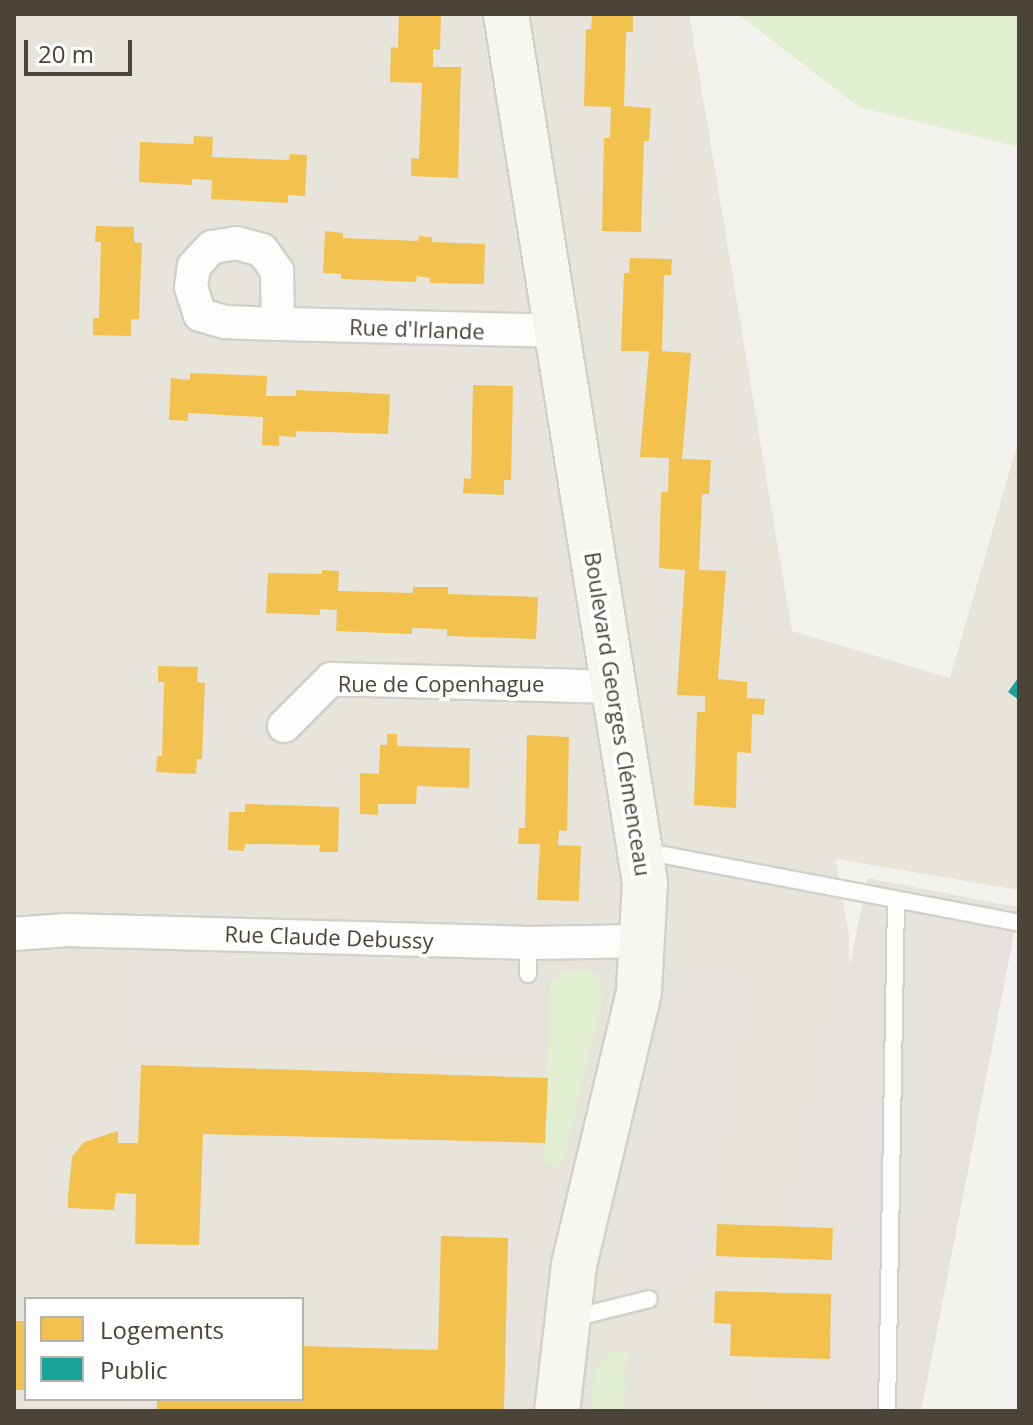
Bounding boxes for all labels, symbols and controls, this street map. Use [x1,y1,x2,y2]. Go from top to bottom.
scale bar [28,24,136,74]
text: 20 m [38,37,94,70]
street label: Rue d'Irlande [349,313,485,345]
street label: Boulevard Georges Clémenceau [579,550,657,878]
street label: Rue de Copenhague [338,671,544,697]
street label: Rue Claude Debussy [224,920,434,954]
legend [24,1297,304,1401]
text: Logements [100,1313,224,1346]
text: Public [100,1353,167,1386]

